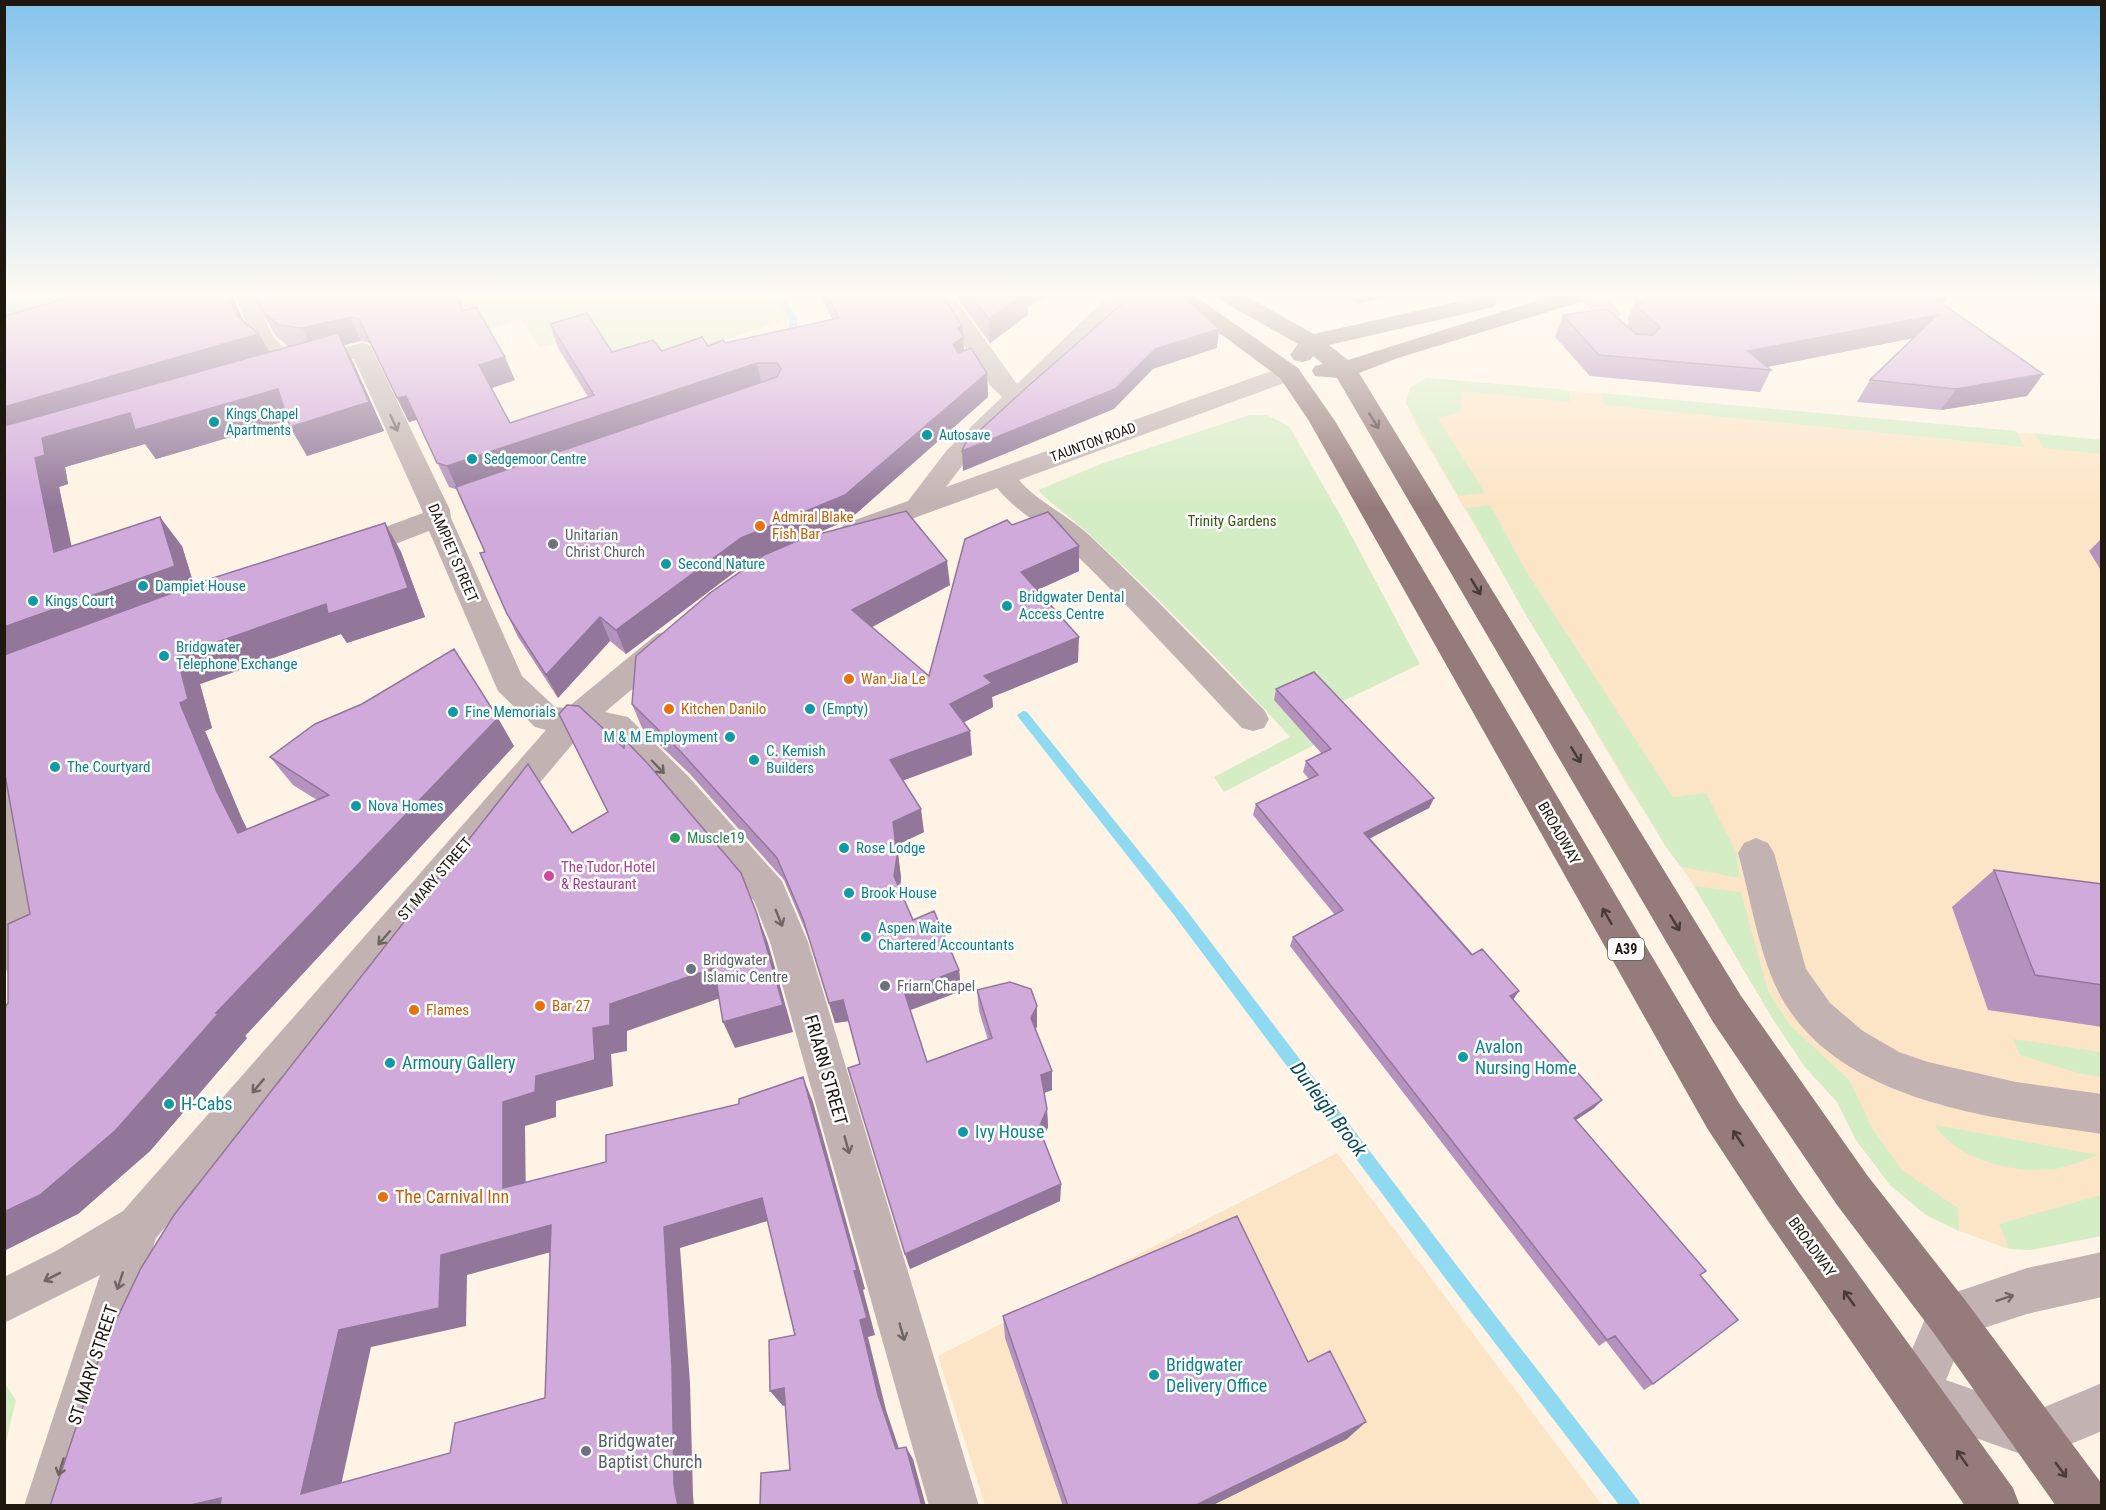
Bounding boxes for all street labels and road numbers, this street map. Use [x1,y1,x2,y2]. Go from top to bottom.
street label: TAUNTON ROAD [1048,419,1138,465]
street label: DAMPIET STREET [424,501,482,605]
street label: BROADWAY [1534,799,1584,868]
street label: ST MARY STREET [394,834,476,924]
road number: A39 [1608,938,1644,960]
street label: FRIARN STREET [801,1012,852,1127]
street label: BROADWAY [1784,1214,1840,1280]
street label: ST MARY STREET [63,1302,122,1428]

